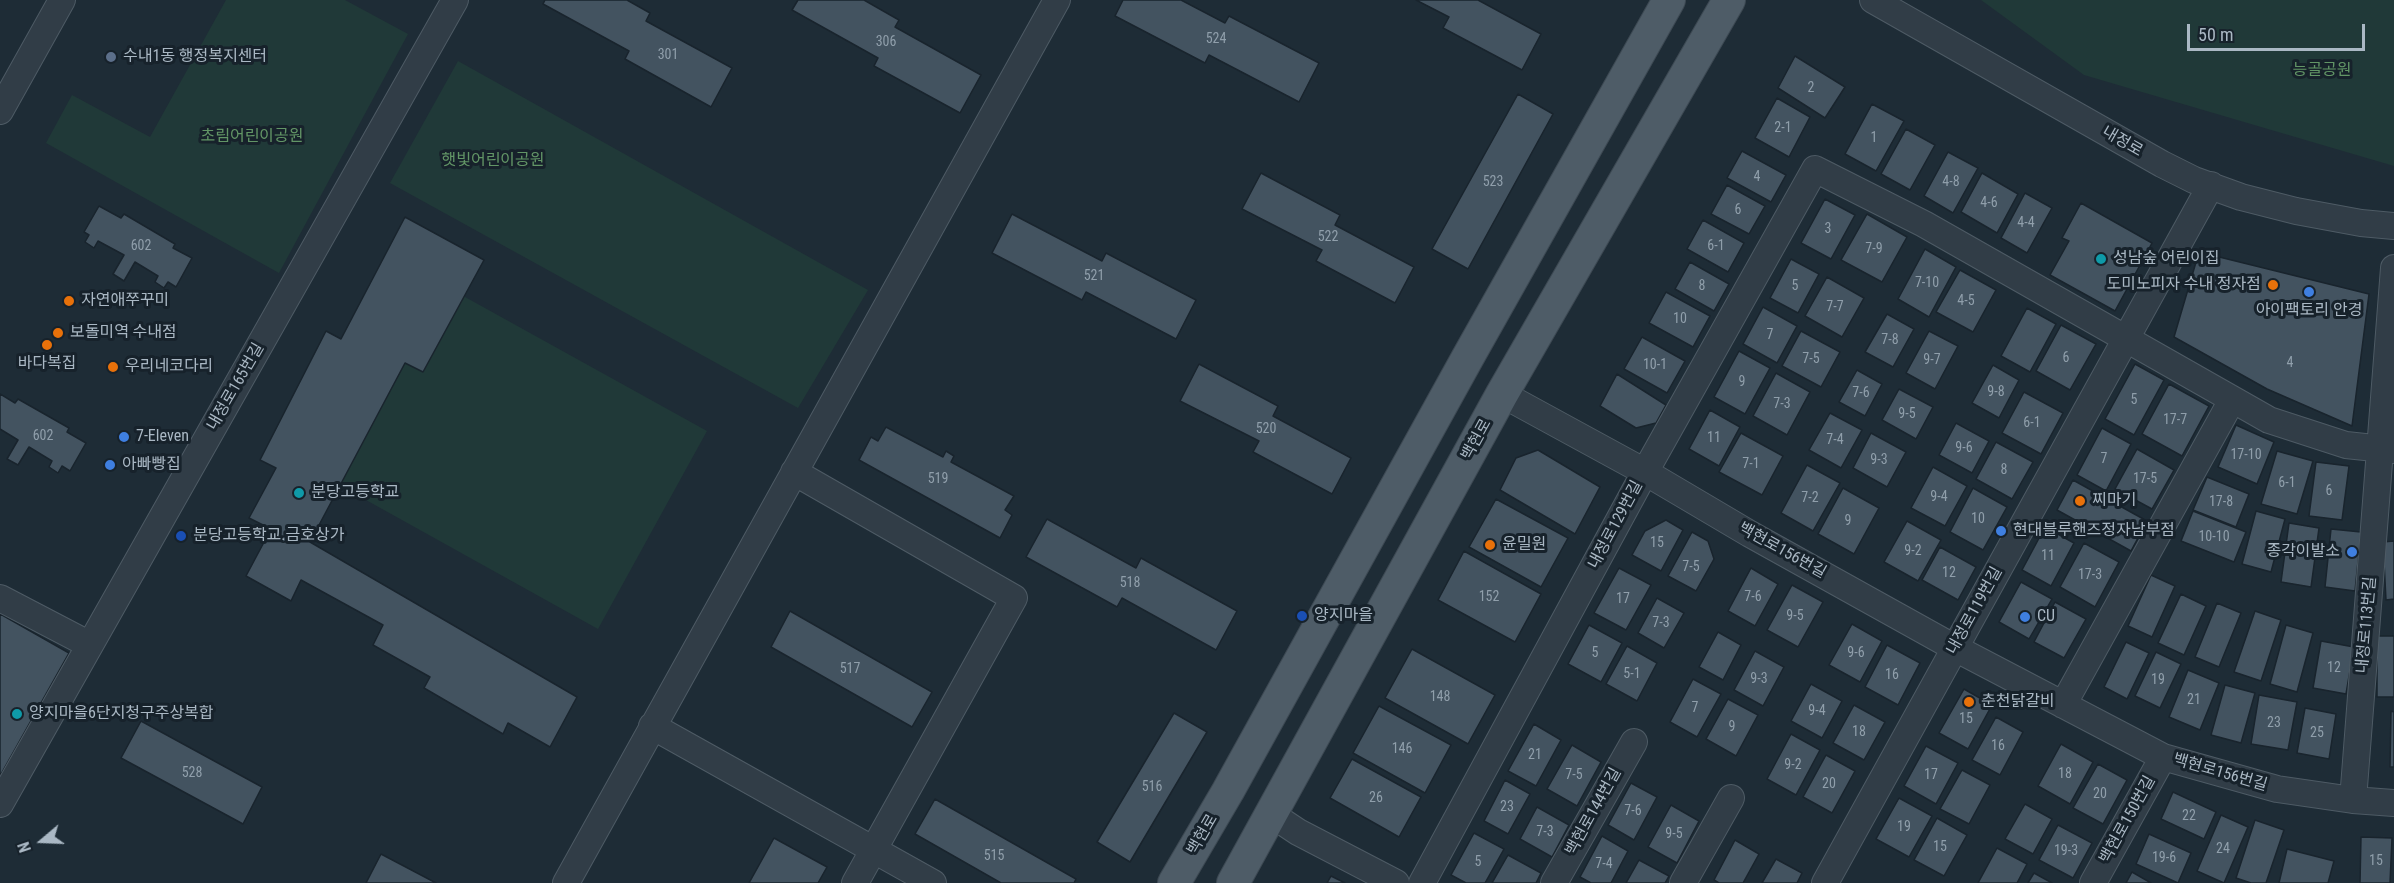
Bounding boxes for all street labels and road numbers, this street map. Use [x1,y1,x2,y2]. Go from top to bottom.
street label: 내정로 [2098,123,2146,161]
street label: 내정로165번길 [203,340,269,434]
street label: 백현로 [1458,416,1496,464]
street label: 내정로129번길 [1585,478,1647,572]
street label: 백현로156번길 [1735,519,1829,583]
street label: 내정로119번길 [1943,564,2007,658]
street label: 내정로113번길 [2353,576,2381,674]
street label: 백현로156번길 [2171,750,2269,796]
street label: 백현로144번길 [1562,765,1626,859]
street label: 백현로150번길 [2096,773,2160,867]
street label: 백현로 [1184,811,1222,859]

